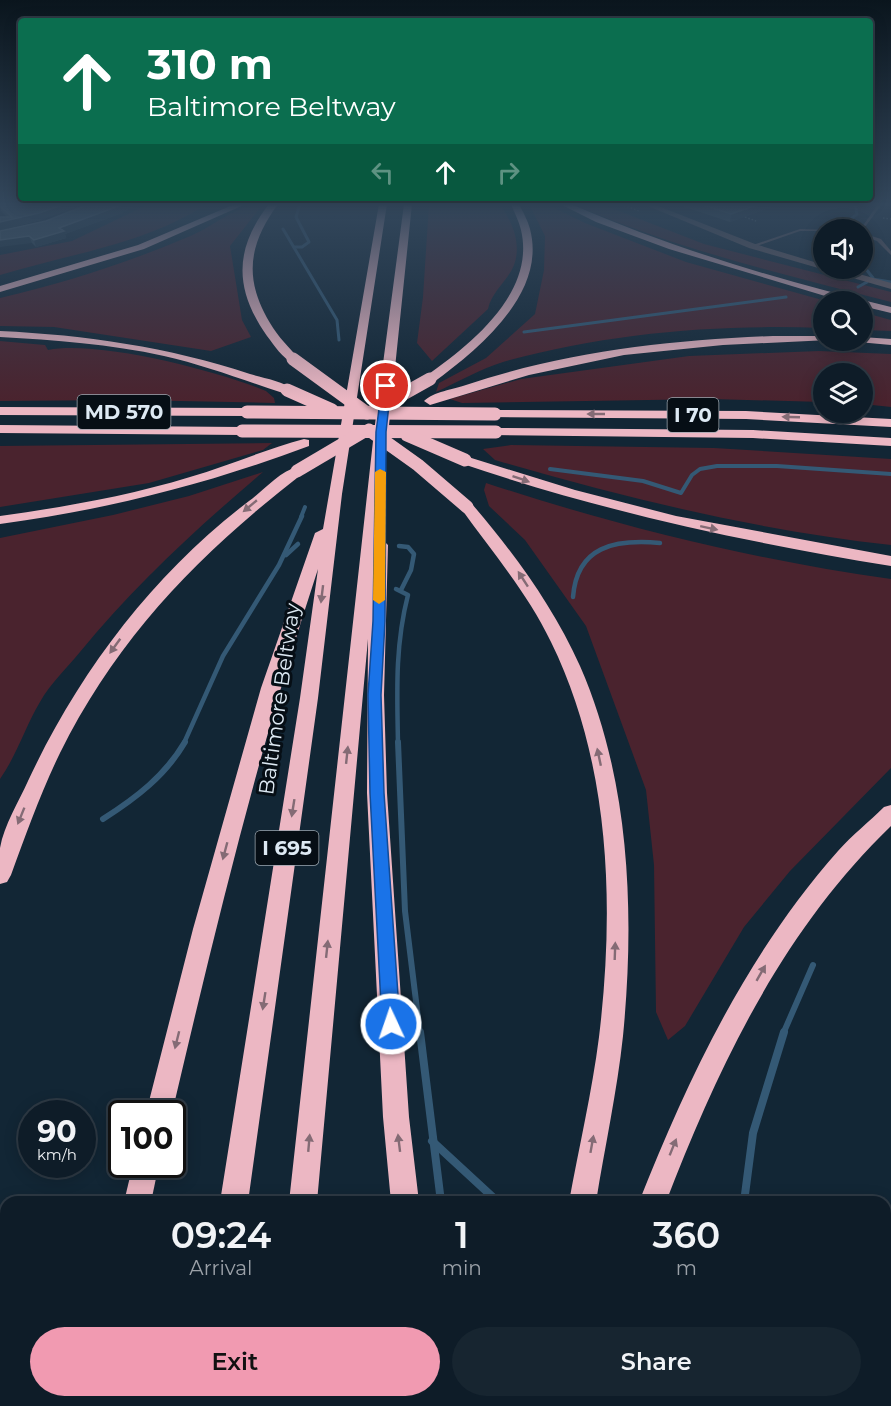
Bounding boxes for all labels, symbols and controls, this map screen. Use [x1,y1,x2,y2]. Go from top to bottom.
text: 310 m [147,38,273,90]
icon: ahead [48,42,126,120]
text: Baltimore Beltway [147,90,396,123]
icon: left [366,156,399,189]
icon: ahead [429,156,462,189]
icon: right [492,156,525,189]
map controls [813,219,873,423]
button: sound [813,219,873,279]
button: search [813,291,873,351]
pin [360,360,411,411]
button: layers [813,363,873,423]
icon: arrive [369,369,402,402]
road number: MD 570 [78,395,170,429]
road number: I 70 [668,398,718,432]
one-way arrow [586,409,605,419]
one-way arrow [781,413,800,422]
one-way arrow [512,475,530,485]
one-way arrow [243,499,258,512]
one-way arrow [700,524,719,533]
one-way arrow [517,571,529,587]
one-way arrow [318,585,327,604]
street label: Baltimore Beltway [253,601,305,796]
one-way arrow [109,637,121,653]
one-way arrow [342,746,352,765]
one-way arrow [594,748,604,766]
one-way arrow [288,799,297,818]
one-way arrow [16,807,25,825]
road number: I 695 [256,831,318,865]
one-way arrow [220,842,230,860]
one-way arrow [322,940,332,959]
one-way arrow [610,941,620,960]
one-way arrow [756,964,766,981]
one-way arrow [259,991,268,1010]
position arrow [359,992,423,1056]
one-way arrow [171,1031,181,1049]
speed limit sign: 100 [108,1100,186,1178]
text: 90 [37,1113,77,1150]
one-way arrow [304,1134,314,1153]
one-way arrow [394,1134,403,1153]
one-way arrow [588,1134,597,1153]
one-way arrow [669,1138,678,1156]
text: km/h [37,1145,77,1164]
text: 09:24 [171,1213,271,1257]
text: 1 [455,1213,469,1257]
text: 360 [653,1213,720,1257]
text: Arrival [189,1256,252,1280]
text: min [442,1256,482,1280]
text: m [676,1256,697,1280]
button: Exit [30,1327,440,1396]
button: Share [452,1327,861,1396]

